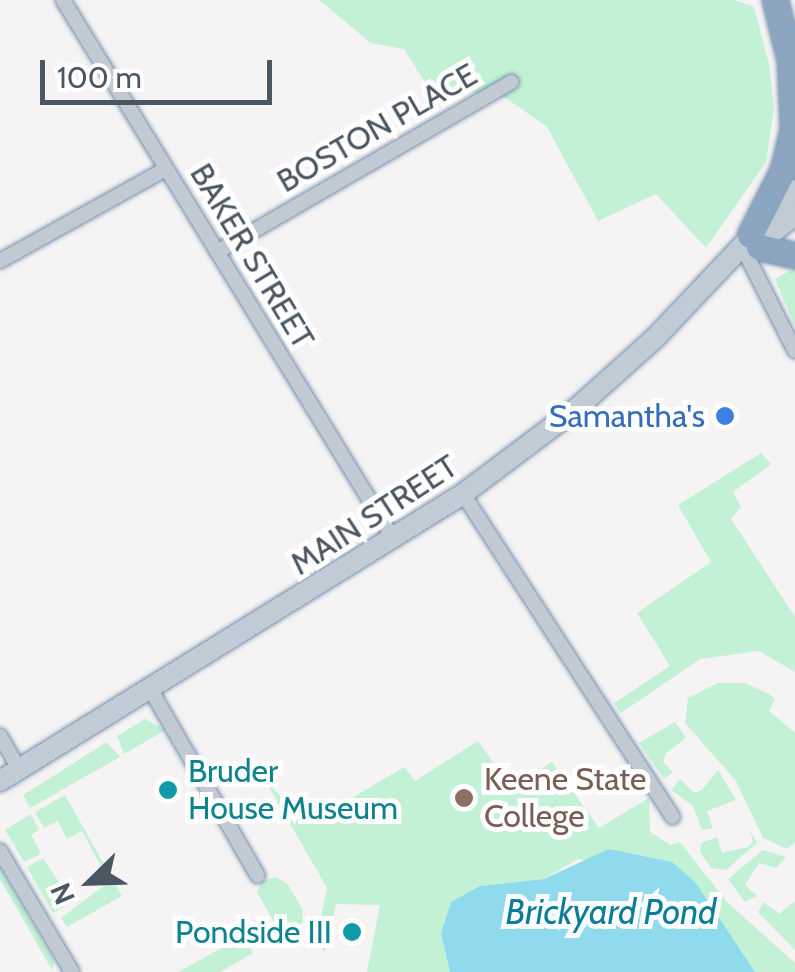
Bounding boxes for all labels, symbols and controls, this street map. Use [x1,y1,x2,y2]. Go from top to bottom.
scale bar [45,40,278,102]
street label: BOSTON PLACE [270,55,484,201]
text: 100 m [57,59,142,96]
street label: BAKER STREET [182,157,322,355]
place label: Samantha's [549,397,705,435]
marker: Samantha's [714,405,736,427]
street label: MAIN STREET [283,447,465,583]
place label: Bruder House Museum [188,753,398,828]
place label: Keene State College [484,761,646,836]
marker: Bruder House Museum [157,779,179,801]
marker: Keene State College [453,787,475,809]
north arrow [40,832,140,932]
text: N [43,878,82,909]
water label: Brickyard Pond [506,891,716,933]
place label: Pondside III [175,913,332,951]
marker: Pondside III [341,921,363,943]

